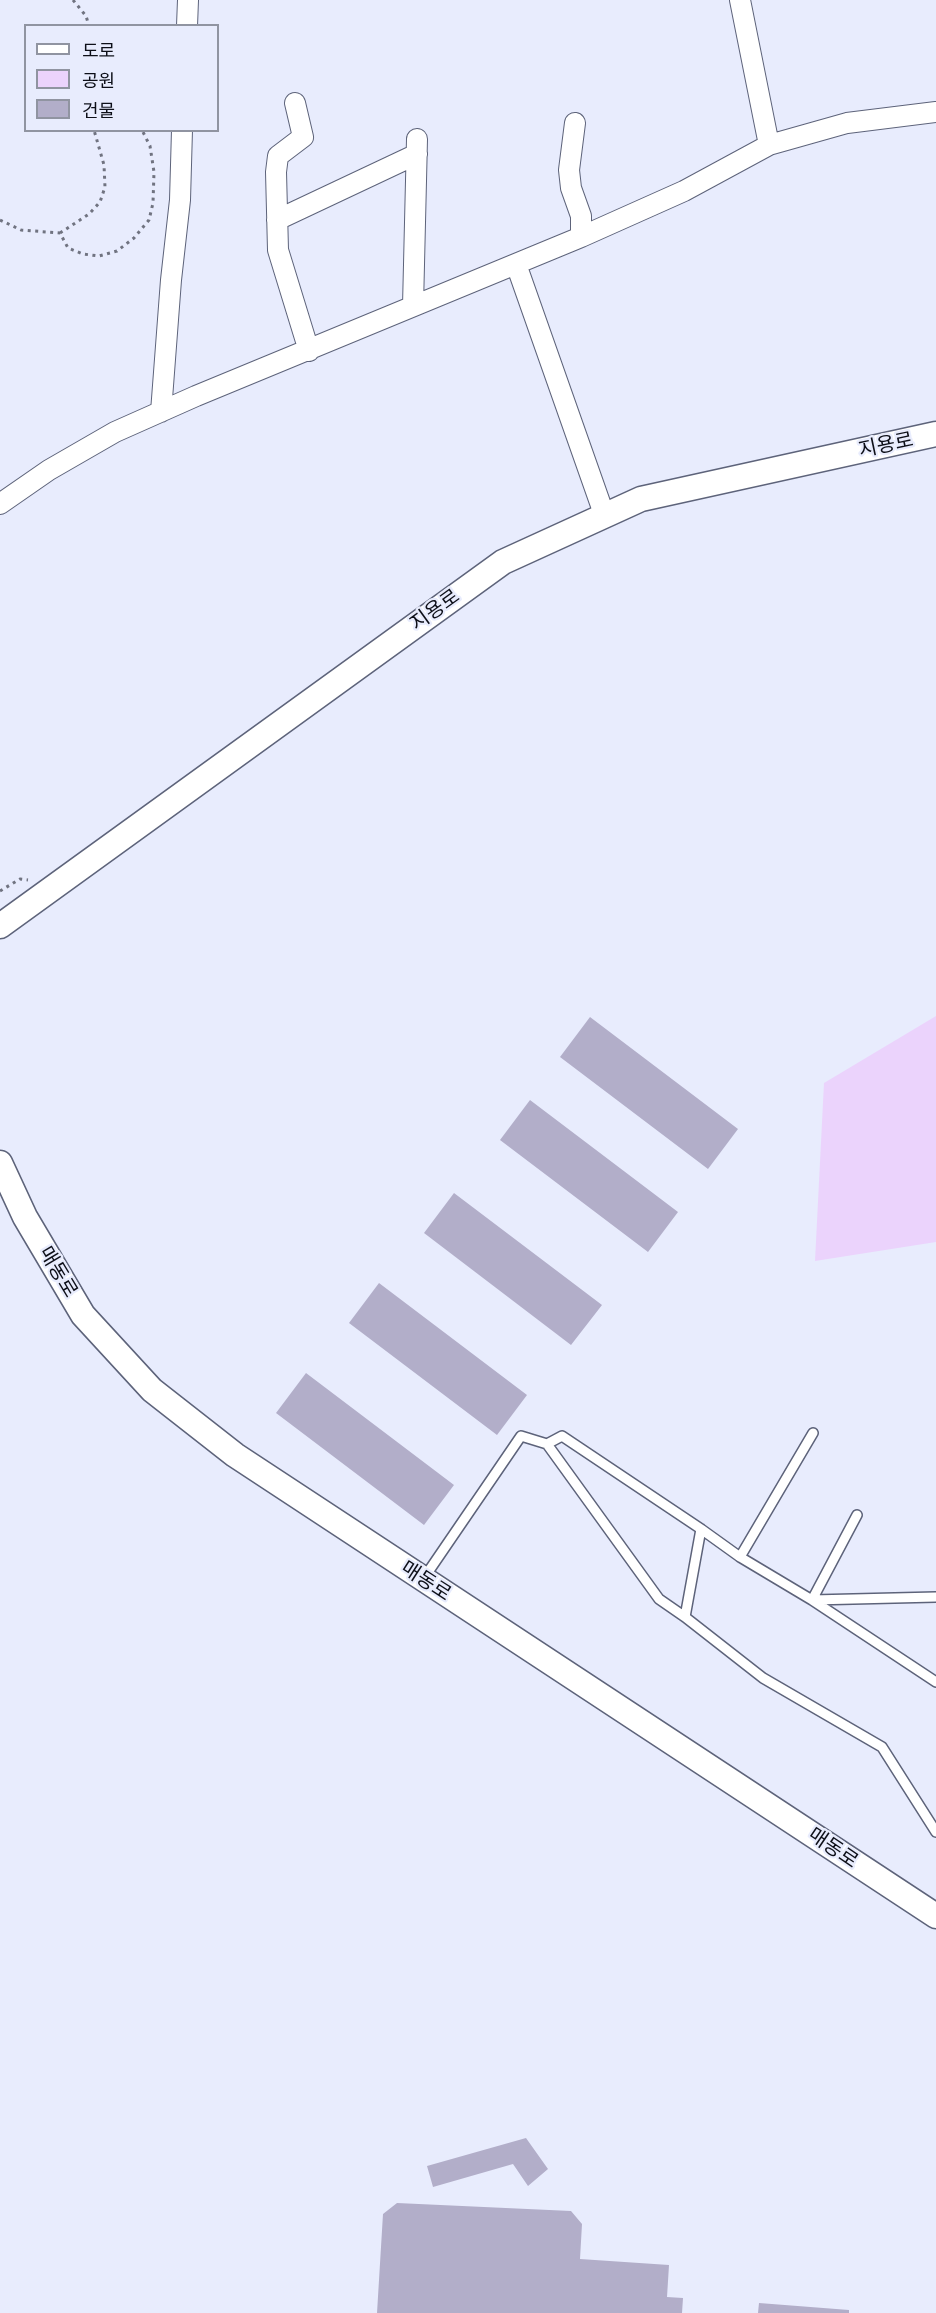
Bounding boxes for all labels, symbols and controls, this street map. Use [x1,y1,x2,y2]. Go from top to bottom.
legend [24,24,219,132]
text: 도로 [82,38,115,62]
text: 공원 [82,68,115,92]
text: 건물 [82,98,115,122]
street label: 지용로 [857,428,915,462]
street label: 지용로 [406,584,464,636]
street label: 매동로 [33,1242,83,1302]
street label: 매동로 [396,1556,456,1606]
street label: 매동로 [803,1823,863,1873]

